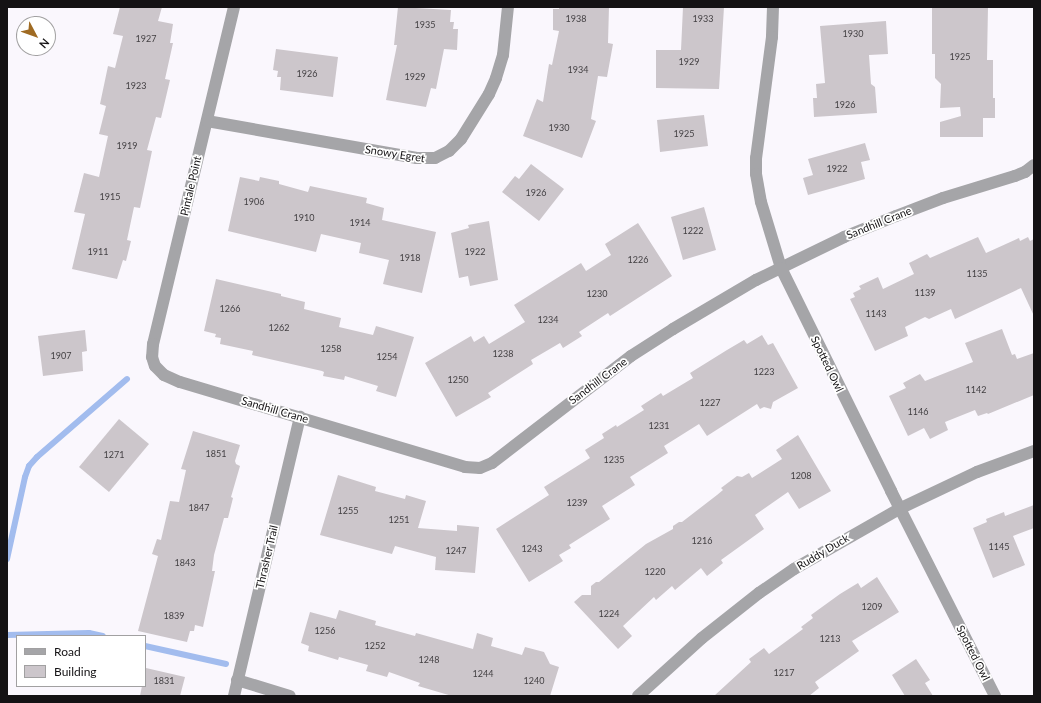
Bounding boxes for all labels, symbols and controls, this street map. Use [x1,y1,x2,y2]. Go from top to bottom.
house number: 1938 [566,14,586,24]
house number: 1933 [693,14,713,24]
north arrow [16,16,56,56]
house number: 1935 [415,20,435,30]
house number: 1930 [843,29,863,39]
house number: 1927 [136,34,156,44]
text: N [37,36,52,51]
house number: 1925 [950,52,970,62]
house number: 1929 [679,57,699,67]
house number: 1934 [568,65,588,75]
house number: 1926 [297,69,317,79]
house number: 1929 [405,72,425,82]
house number: 1923 [126,81,146,91]
house number: 1926 [835,100,855,110]
house number: 1930 [549,123,569,133]
house number: 1925 [674,129,694,139]
house number: 1919 [117,141,137,151]
street label: Snowy Egret [364,143,426,165]
street label: Pintale Point [178,155,204,217]
house number: 1922 [827,164,847,174]
house number: 1926 [526,188,546,198]
house number: 1915 [100,192,120,202]
house number: 1906 [244,197,264,207]
street label: Sandhill Crane [845,204,913,242]
house number: 1910 [294,213,314,223]
house number: 1914 [350,218,370,228]
house number: 1222 [683,226,703,236]
house number: 1911 [88,247,108,257]
house number: 1922 [465,247,485,257]
house number: 1918 [400,253,420,263]
house number: 1226 [628,255,648,265]
house number: 1135 [967,269,987,279]
house number: 1139 [915,288,935,298]
house number: 1230 [587,289,607,299]
house number: 1266 [220,304,240,314]
house number: 1143 [866,309,886,319]
house number: 1234 [538,315,558,325]
house number: 1262 [269,323,289,333]
street label: Spotted Owl [808,334,846,394]
house number: 1258 [321,344,341,354]
house number: 1238 [493,349,513,359]
house number: 1907 [51,351,71,361]
house number: 1254 [377,352,397,362]
street label: Sandhill Crane [566,355,630,407]
house number: 1223 [754,367,774,377]
house number: 1250 [448,375,468,385]
house number: 1142 [966,385,986,395]
street label: Sandhill Crane [240,394,310,426]
house number: 1227 [700,398,720,408]
house number: 1146 [908,407,928,417]
house number: 1231 [649,421,669,431]
house number: 1851 [206,449,226,459]
house number: 1271 [104,450,124,460]
house number: 1235 [604,455,624,465]
house number: 1208 [791,471,811,481]
house number: 1239 [567,498,587,508]
house number: 1847 [189,503,209,513]
house number: 1255 [338,506,358,516]
house number: 1251 [389,515,409,525]
street label: Thrasher Trail [253,524,281,590]
street label: Ruddy Duck [794,531,852,573]
house number: 1216 [692,536,712,546]
house number: 1145 [989,542,1009,552]
house number: 1243 [522,544,542,554]
house number: 1247 [446,546,466,556]
house number: 1843 [175,558,195,568]
house number: 1220 [645,567,665,577]
house number: 1209 [862,602,882,612]
house number: 1224 [599,609,619,619]
house number: 1839 [164,611,184,621]
street label: Spotted Owl [953,623,993,683]
house number: 1256 [315,626,335,636]
house number: 1213 [820,634,840,644]
legend [16,635,146,687]
house number: 1252 [365,641,385,651]
text: Road [54,644,81,659]
house number: 1248 [419,655,439,665]
text: Building [54,664,97,679]
house number: 1217 [774,668,794,678]
house number: 1244 [473,669,493,679]
house number: 1831 [154,676,174,686]
house number: 1240 [524,676,544,686]

